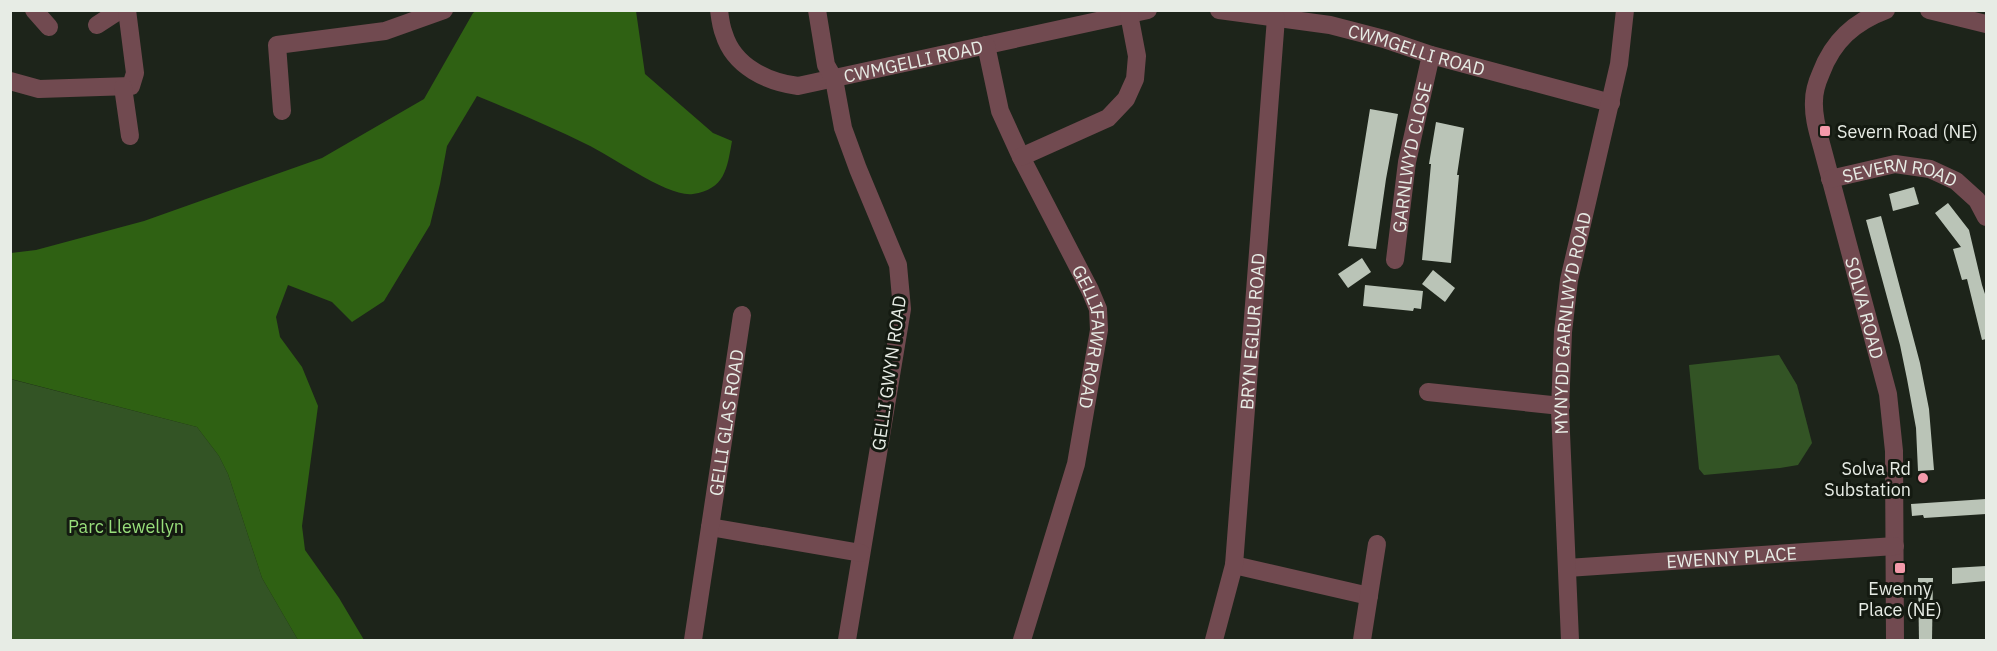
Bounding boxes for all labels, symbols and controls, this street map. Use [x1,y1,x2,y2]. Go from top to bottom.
street label: CWMGELLI ROAD [1346,19,1488,80]
street label: CWMGELLI ROAD [841,35,985,87]
street label: GARNLWYD CLOSE [1387,79,1436,234]
place label: Severn Road (NE) [1837,120,1978,143]
marker: Severn Road (NE) [1818,124,1832,138]
street label: SEVERN ROAD [1840,153,1961,192]
street label: MYNYDD GARNLWYD ROAD [1548,210,1596,435]
street label: BRYN EGLUR ROAD [1234,252,1269,411]
street label: SOLVA ROAD [1840,254,1890,361]
street label: GELLIFAWR ROAD [1067,261,1111,410]
street label: GELLI GWYN ROAD [867,294,911,452]
street label: GELLI GLAS ROAD [703,348,748,497]
place label: Solva Rd Substation [1824,457,1911,501]
marker: Solva Rd Substation [1916,471,1930,485]
park label: Parc Llewellyn [68,515,184,538]
street label: EWENNY PLACE [1666,541,1798,573]
marker: Ewenny Place (NE) [1893,561,1907,575]
place label: Ewenny Place (NE) [1858,577,1942,621]

